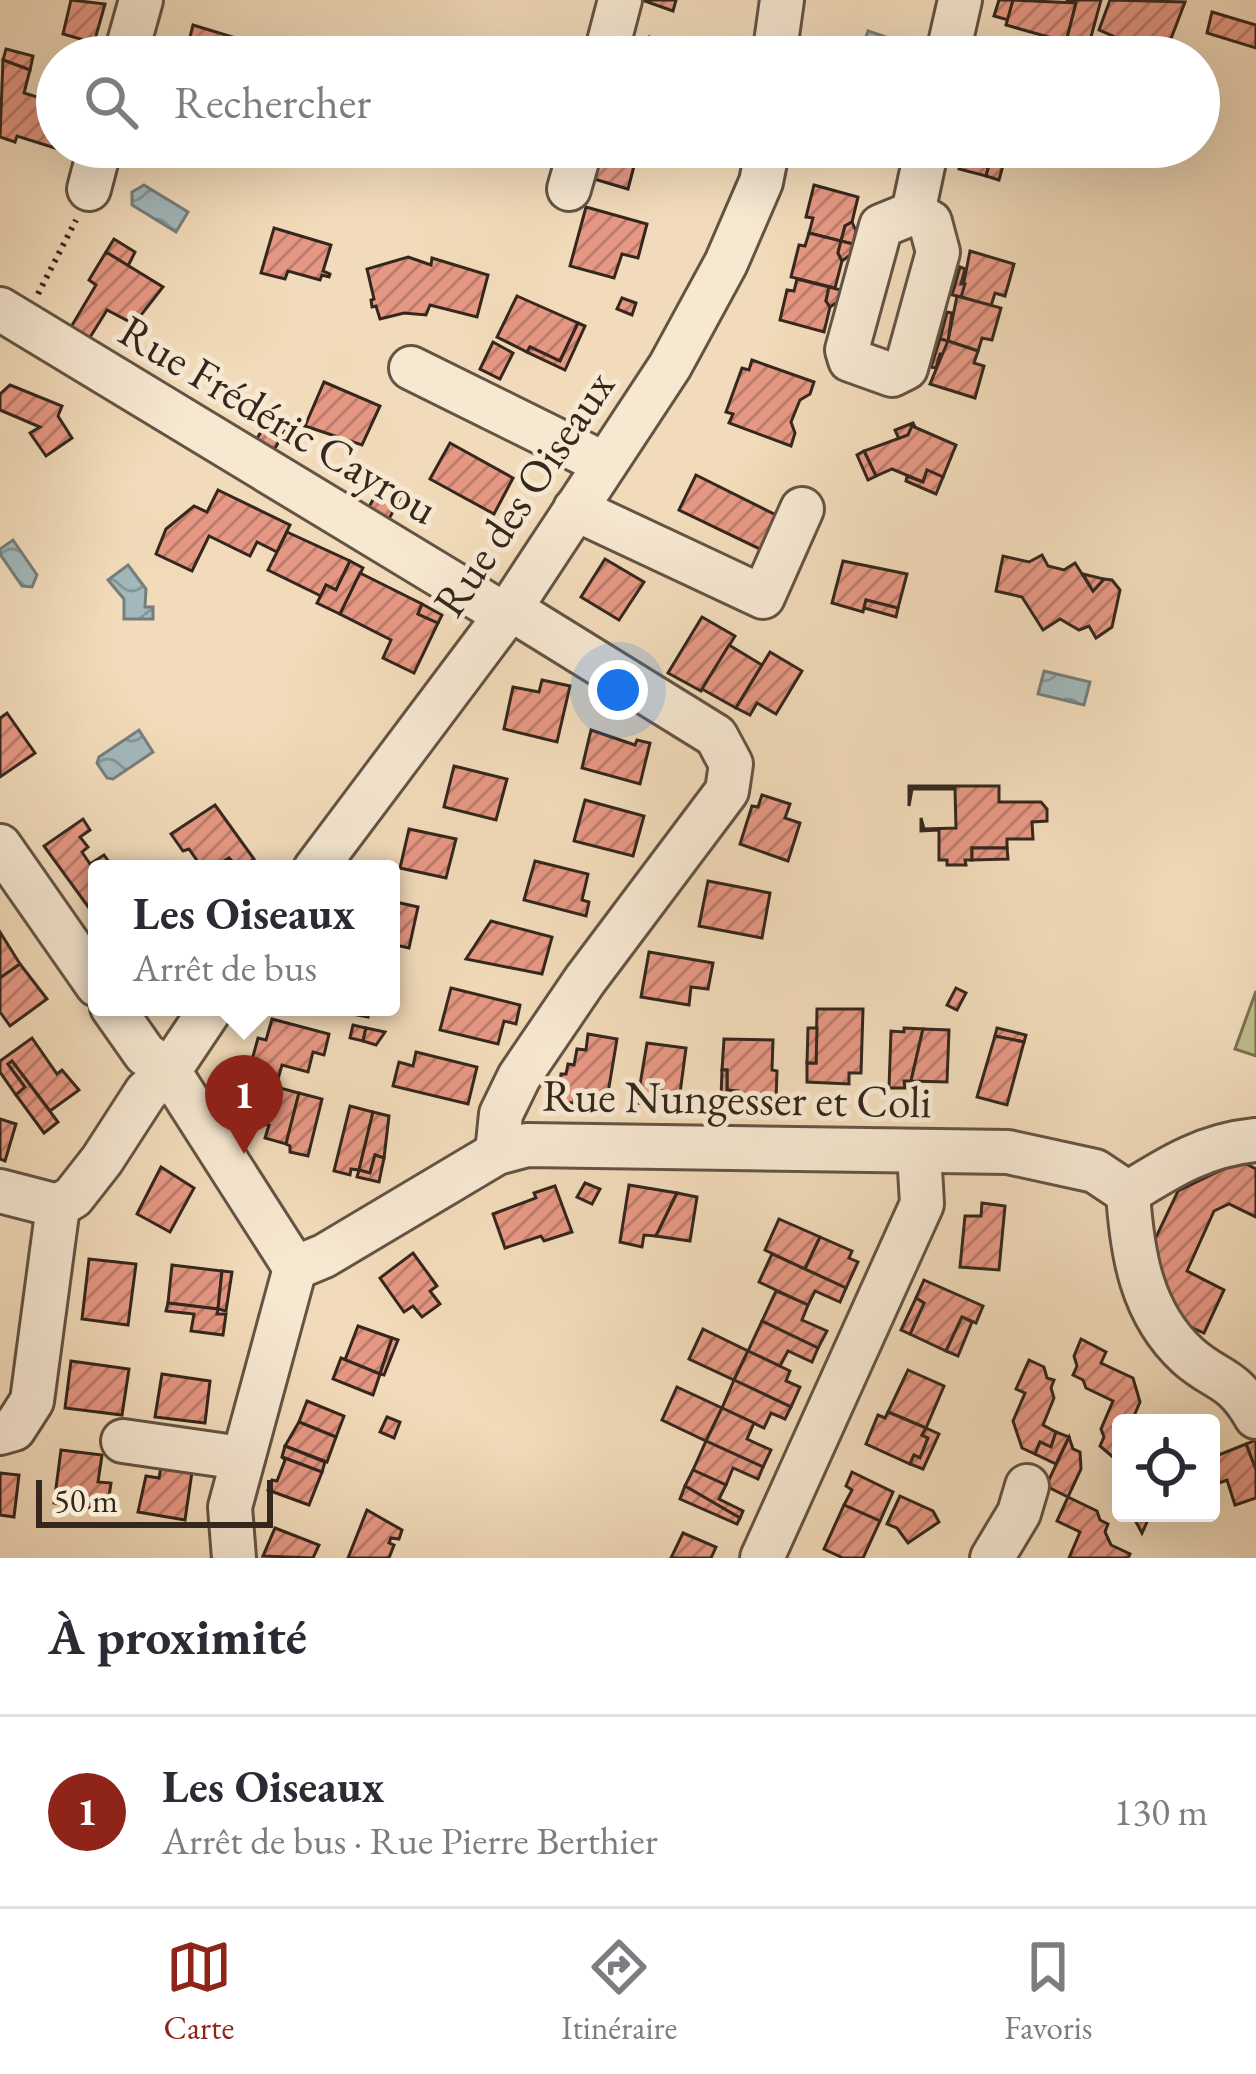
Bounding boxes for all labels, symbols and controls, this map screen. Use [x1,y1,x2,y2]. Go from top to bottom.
search box [36,36,1220,168]
icon: search [78,69,144,135]
text: Rechercher [174,73,371,131]
street label: Rue Frédéric Cayrou [109,301,449,537]
street label: Rue des Oiseaux [419,358,627,627]
your location [588,660,648,720]
popup [88,860,400,1016]
text: Les Oiseaux [133,884,355,942]
text: Arrêt de bus [133,942,317,993]
pin: 1 [205,1055,283,1154]
street label: Rue Nungesser et Coli [542,1066,932,1130]
map controls [1112,1414,1220,1522]
button: locate [1112,1414,1220,1522]
scale bar [36,1474,273,1527]
text: 50 m [54,1479,118,1522]
text: À proximité [48,1603,307,1669]
text: Les Oiseaux [162,1757,384,1815]
text: 1 [77,1786,97,1837]
text: 130 m [1114,1786,1208,1837]
text: Arrêt de bus · Rue Pierre Berthier [162,1815,658,1866]
tab: Carte [163,1934,234,2049]
tab: Itinéraire [561,1934,677,2049]
tab: Favoris [1004,1934,1093,2049]

